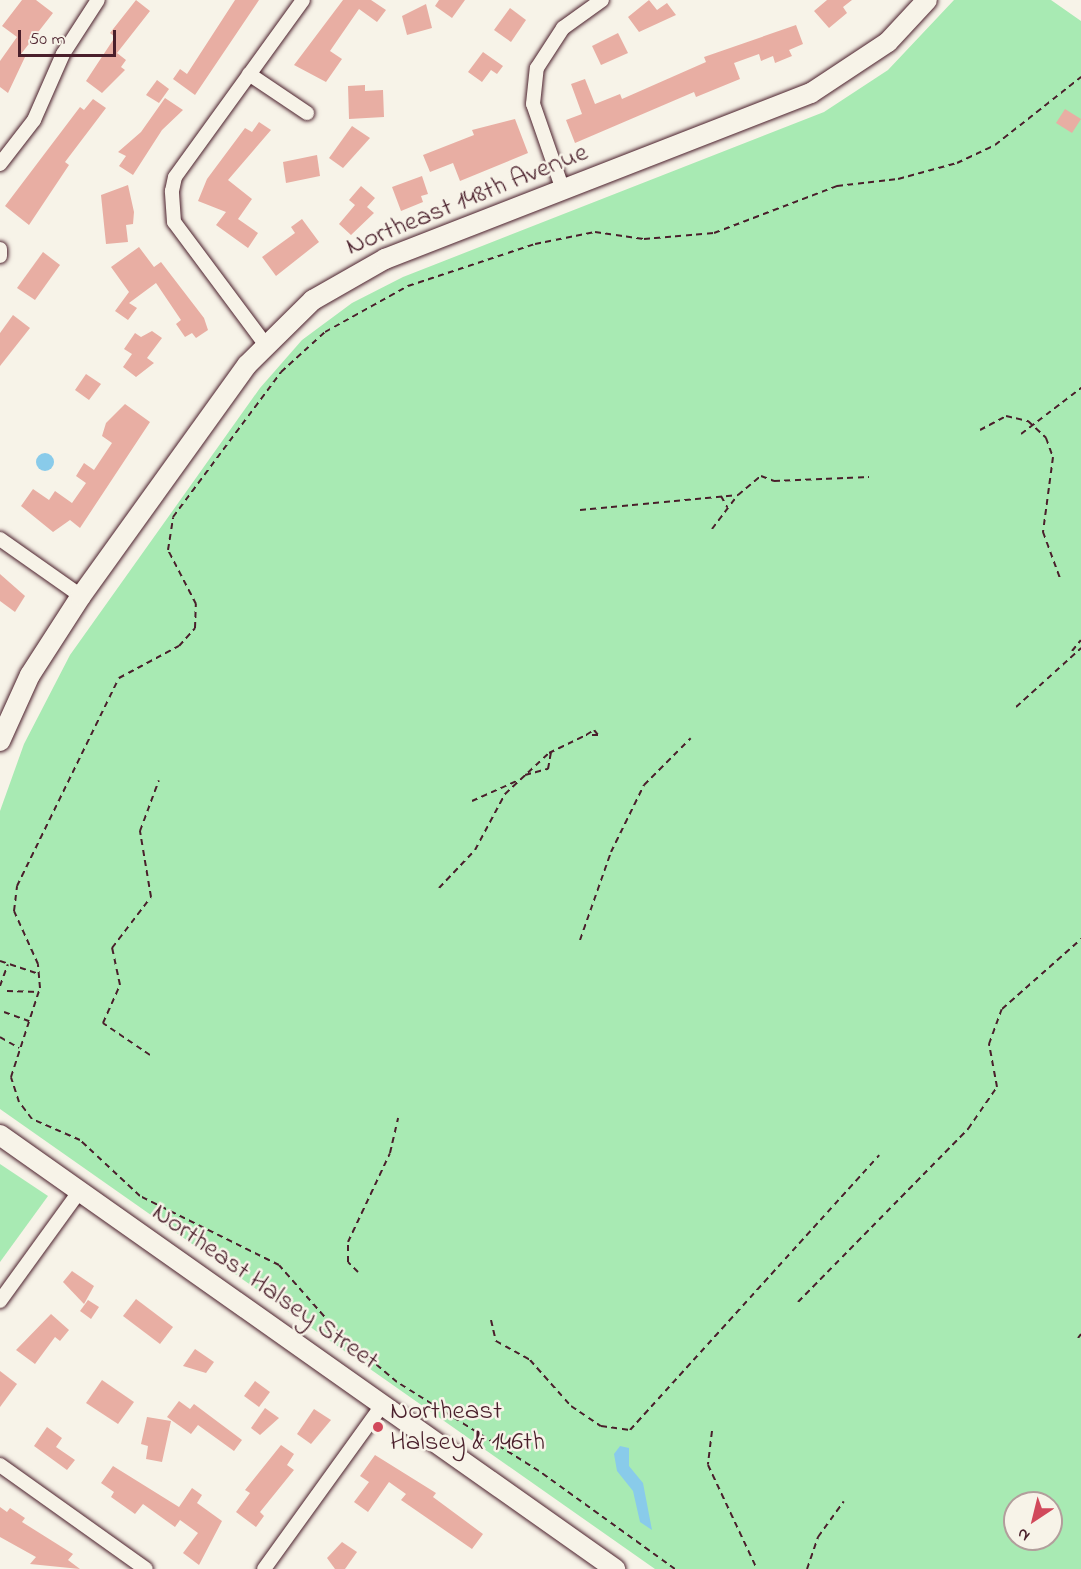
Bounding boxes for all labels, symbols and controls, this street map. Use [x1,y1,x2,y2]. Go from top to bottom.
scale bar [21,18,118,56]
text: 50 m [29,27,66,53]
street label: Northeast 148th Avenue [341,137,593,263]
street label: Northeast Halsey Street [145,1197,385,1377]
place label: Northeast Halsey & 146th [390,1395,545,1458]
marker: Northeast Halsey & 146th [371,1420,385,1434]
north arrow [1003,1491,1063,1551]
text: N [1013,1521,1035,1547]

